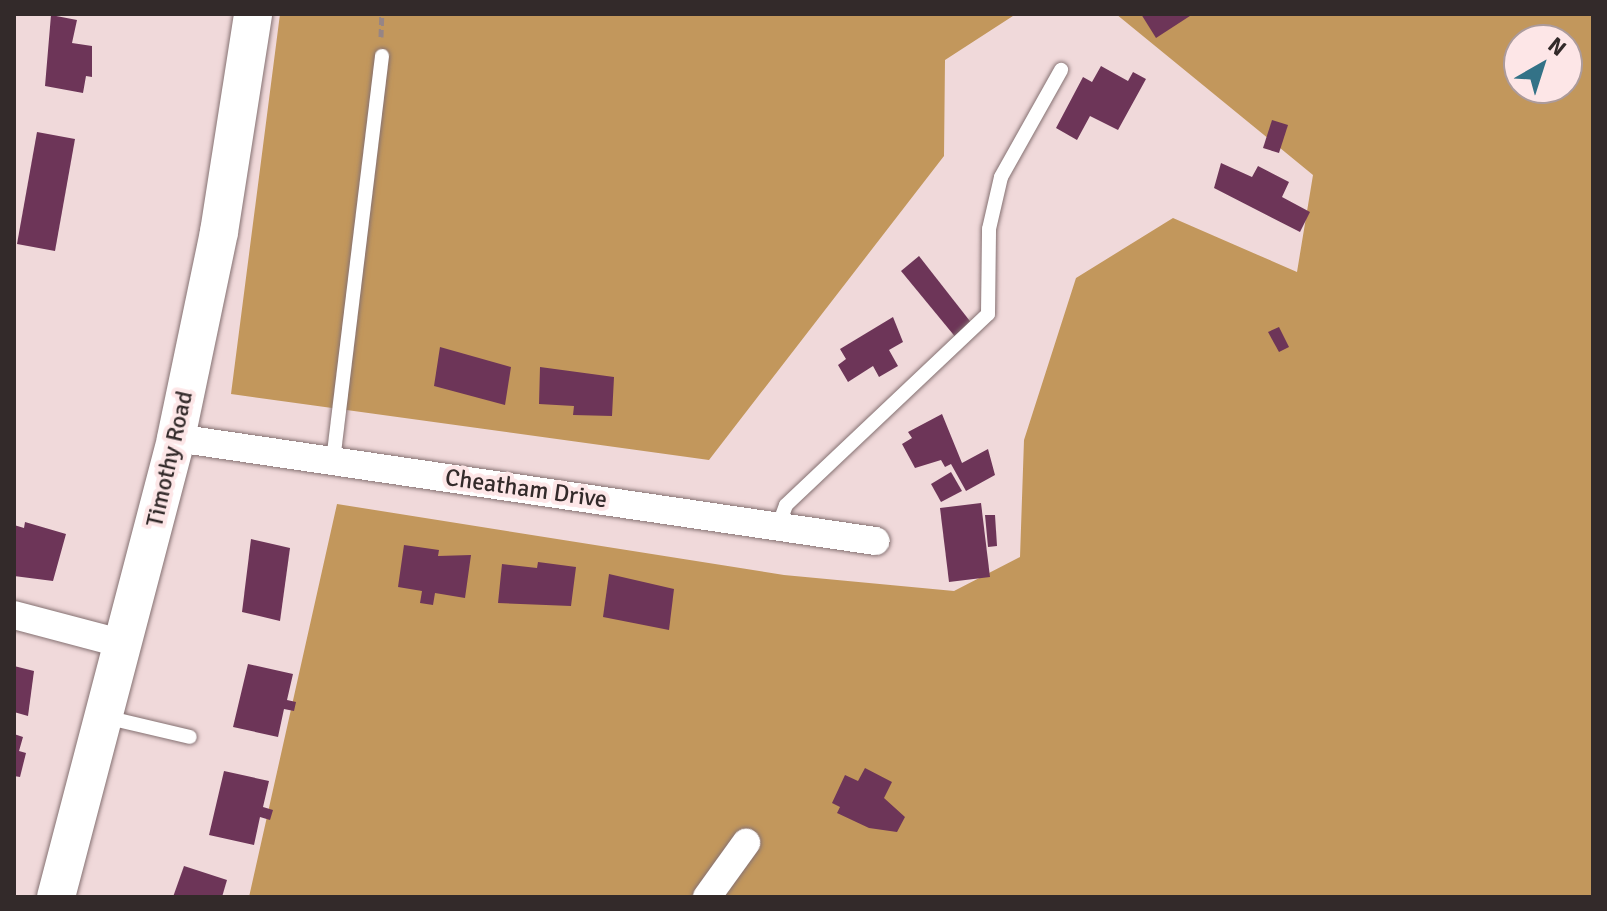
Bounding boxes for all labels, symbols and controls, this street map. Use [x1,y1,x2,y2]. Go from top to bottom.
north arrow [1503,24,1583,104]
text: N [1543,31,1572,62]
street label: Timothy Road [140,388,200,530]
street label: Cheatham Drive [443,463,609,515]

